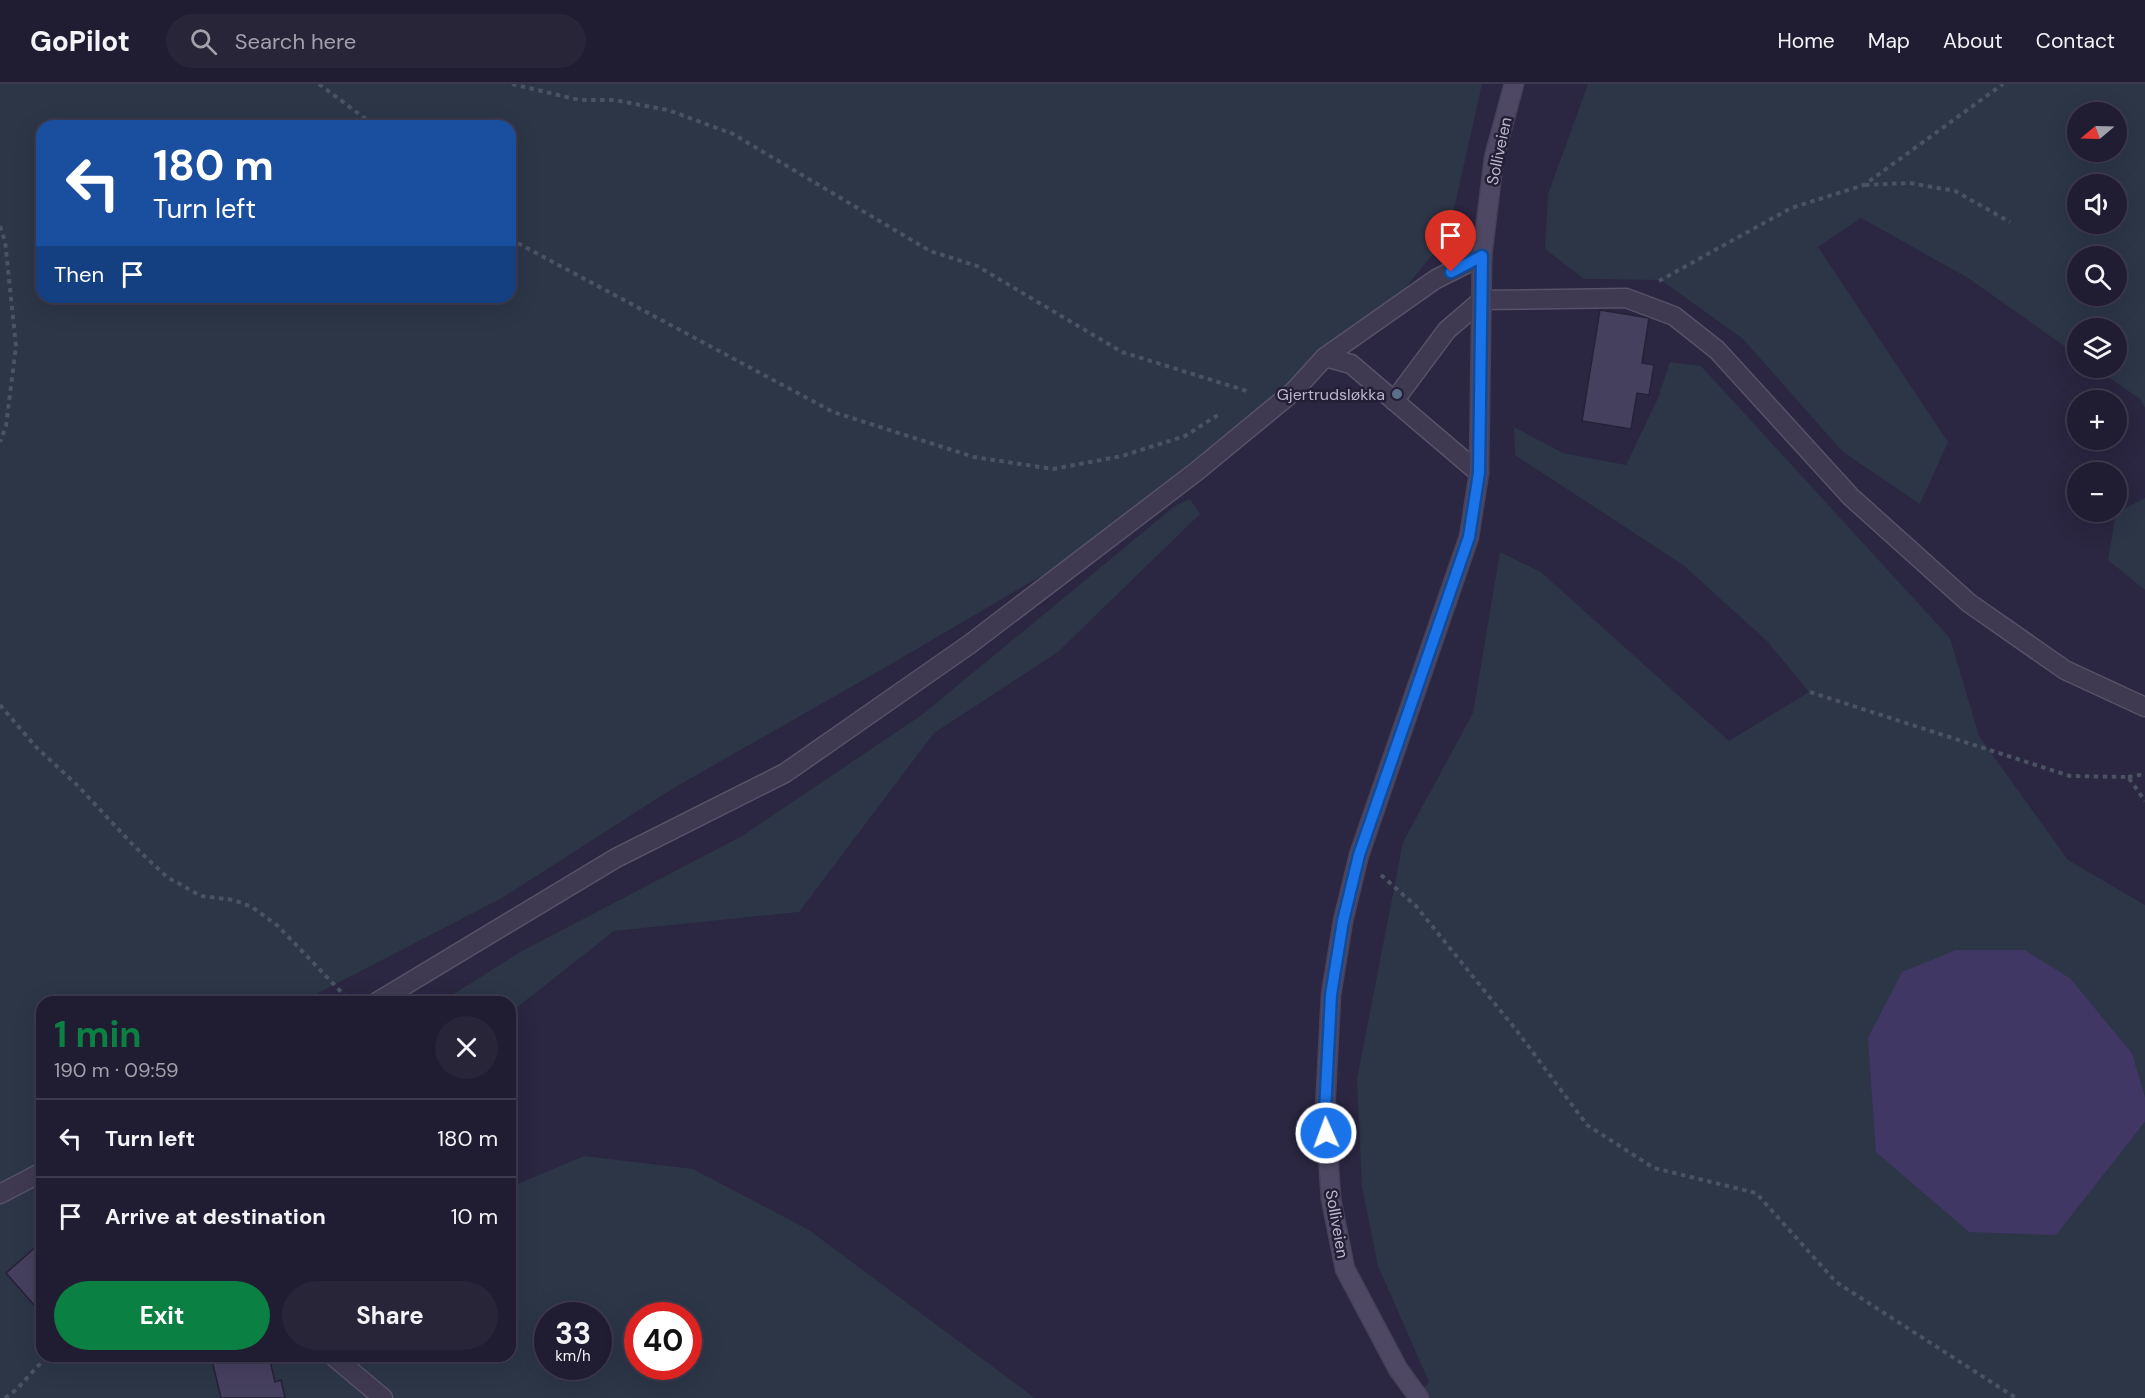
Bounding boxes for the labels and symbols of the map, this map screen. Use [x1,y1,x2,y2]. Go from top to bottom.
north arrow [2067,102,2127,162]
street label: Solliveien [1482,115,1516,187]
pin [1425,210,1476,272]
place label: Gjertrudsløkka [1277,384,1385,405]
marker: Gjertrudsløkka [1390,387,1404,401]
position arrow [1294,1101,1358,1165]
street label: Solliveien [1321,1188,1353,1260]
speed limit sign: 40 [624,1302,702,1380]

